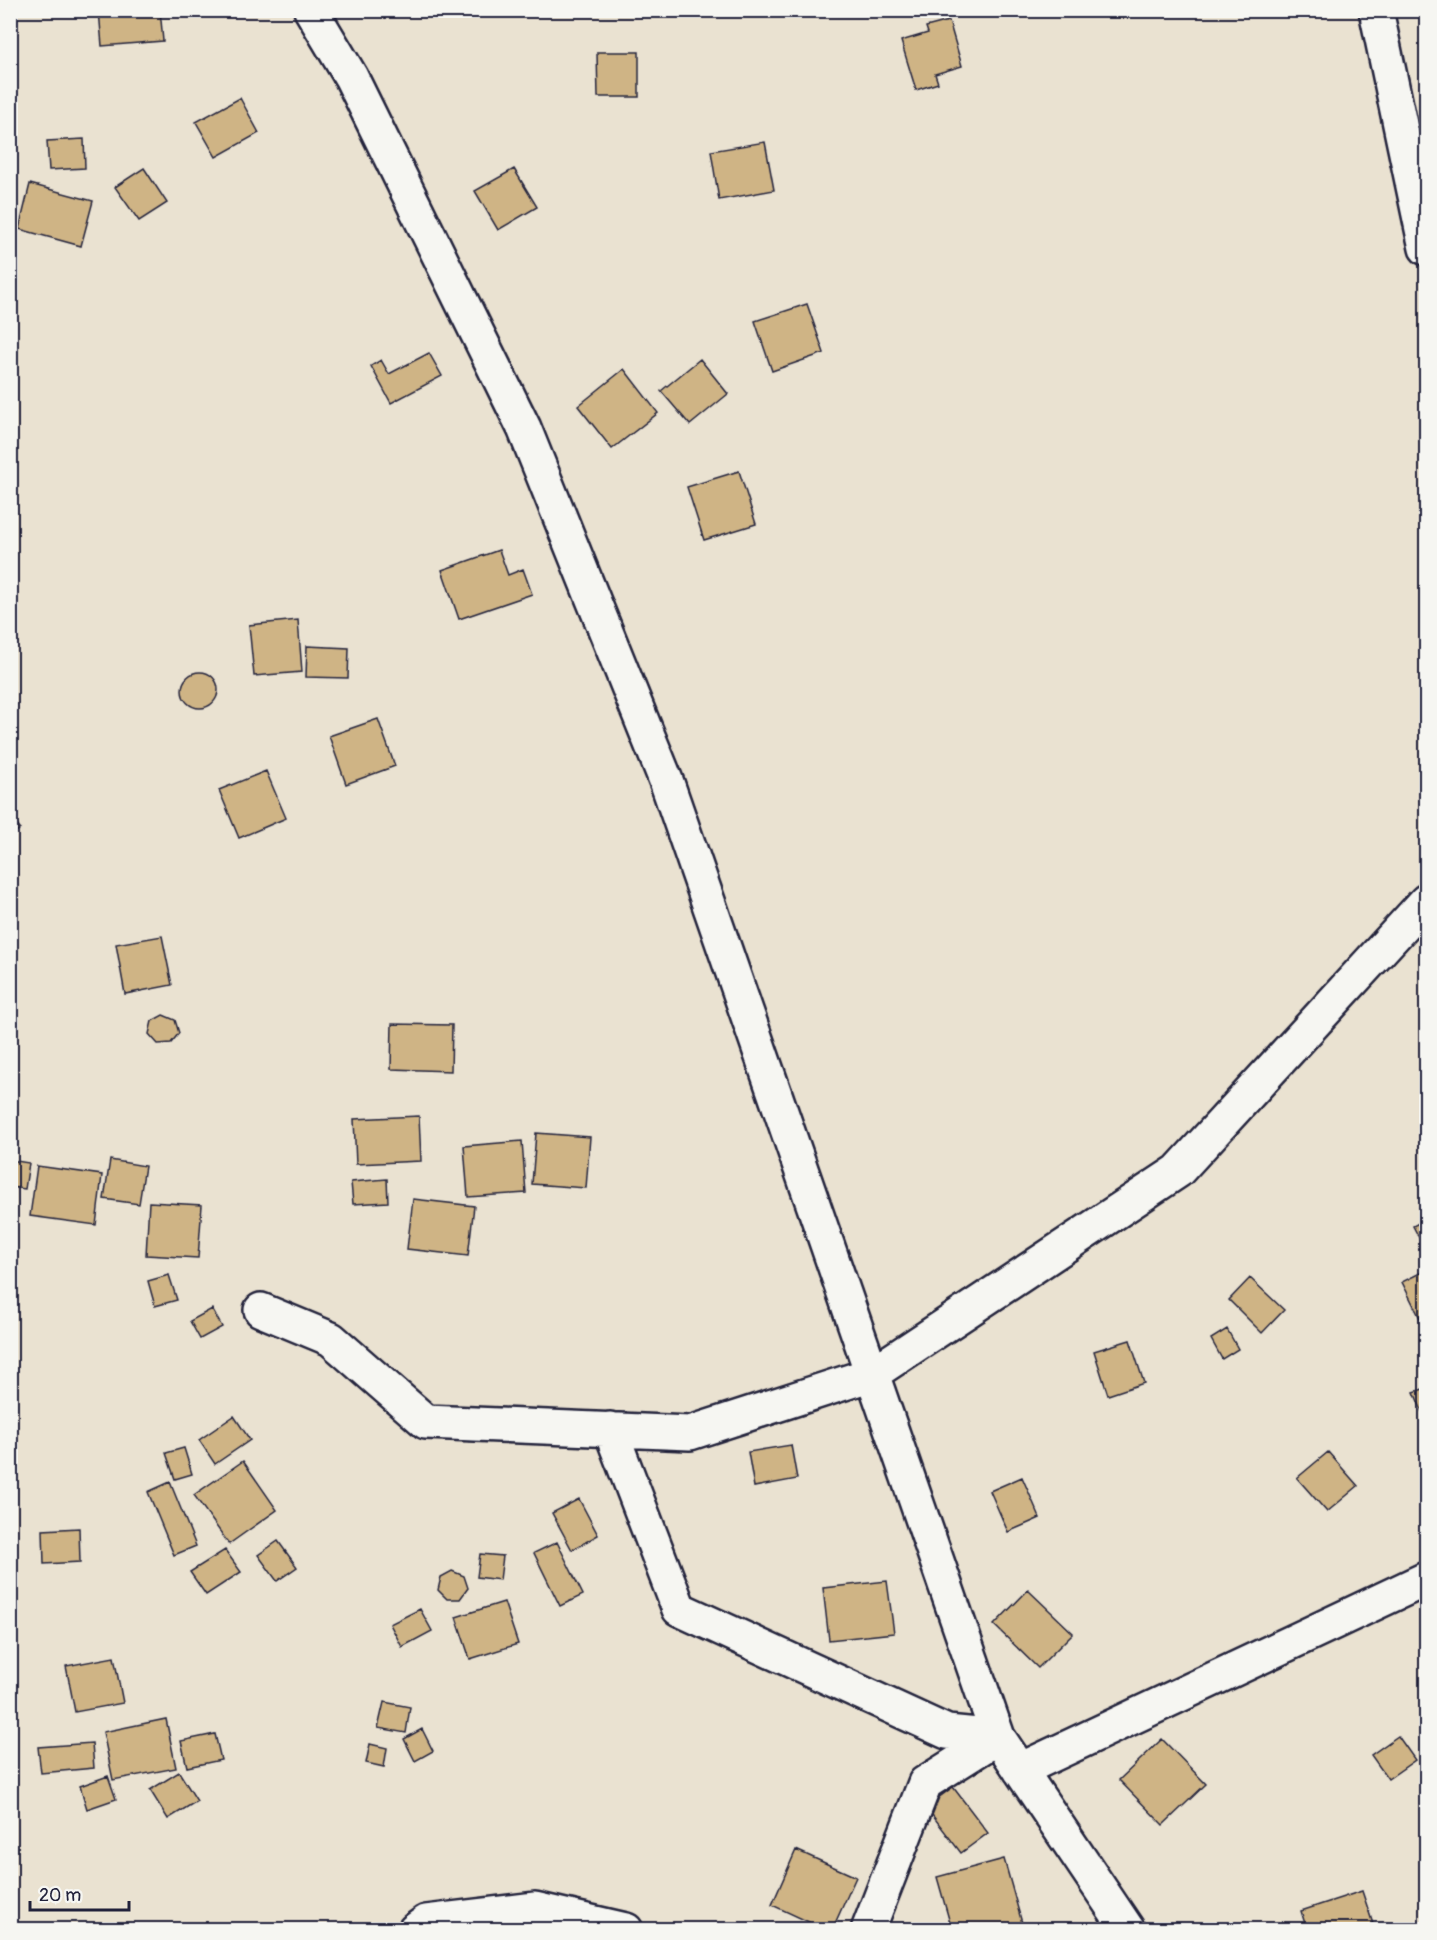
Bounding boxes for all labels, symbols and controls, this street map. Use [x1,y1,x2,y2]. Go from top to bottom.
scale bar [30,1874,129,1912]
text: 20 m [39,1884,81,1907]

